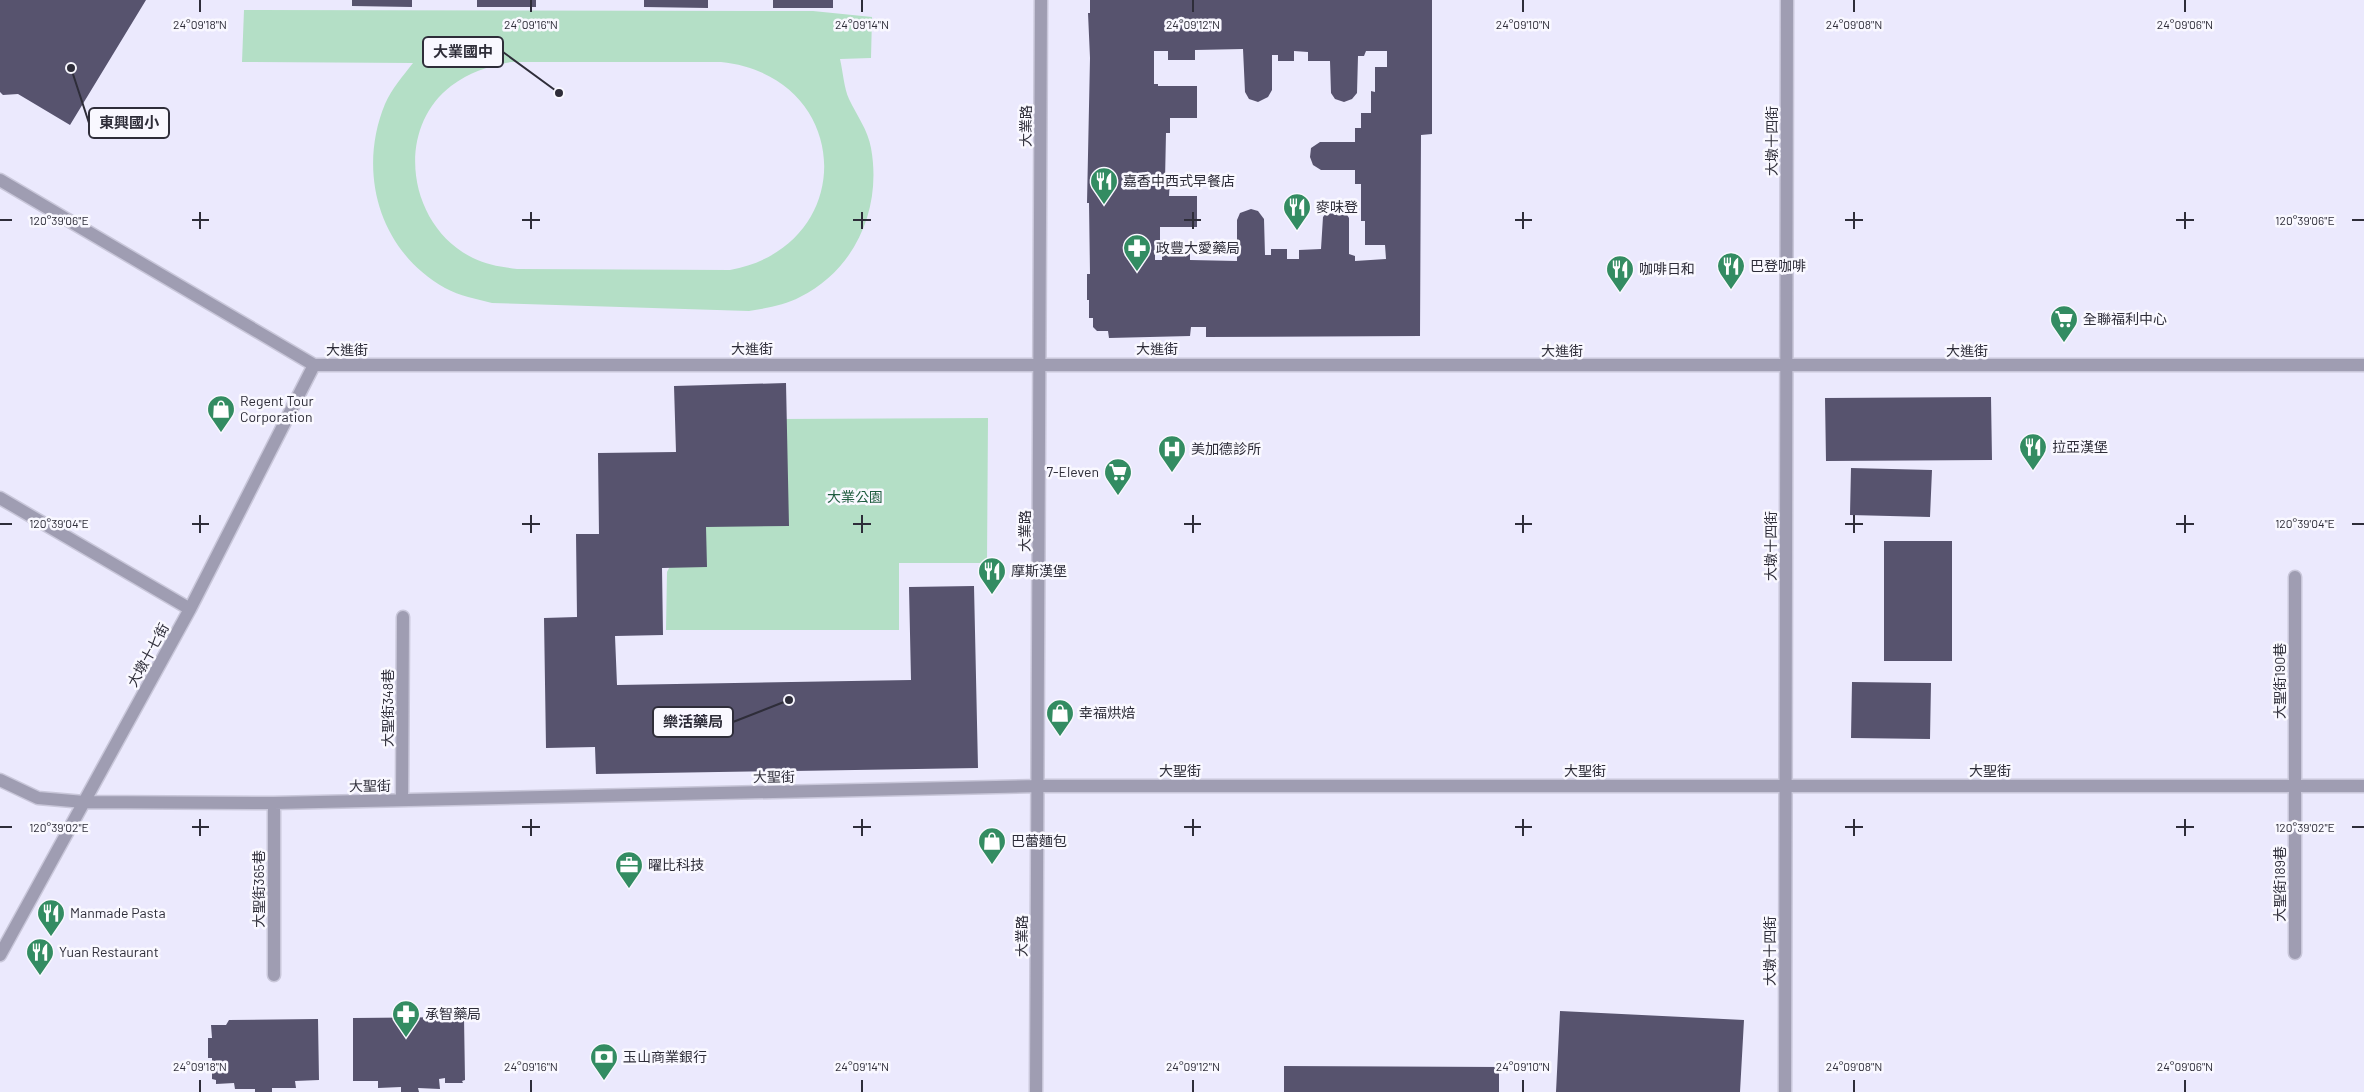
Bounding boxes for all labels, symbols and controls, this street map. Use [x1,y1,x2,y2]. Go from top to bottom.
text: 24°09'18"N [173,17,227,31]
text: 24°09'16"N [504,17,558,31]
text: 24°09'14"N [835,17,889,31]
text: 24°09'12"N [1166,17,1220,31]
text: 24°09'10"N [1496,17,1550,31]
text: 24°09'08"N [1826,17,1882,31]
text: 24°09'06"N [2157,17,2213,31]
callout: 大業國中 [423,37,503,67]
text: 大業國中 [433,42,493,60]
street label: 大業路 [1017,105,1034,147]
street label: 大墩十四街 [1763,106,1780,176]
callout: 東興國小 [89,108,169,138]
text: 東興國小 [99,113,160,131]
restaurant icon: 嘉香中西式早餐店 [1089,166,1119,205]
place label: 嘉香中西式早餐店 [1123,172,1235,189]
restaurant icon: 麥味登 [1282,192,1312,231]
place label: 麥味登 [1316,198,1358,215]
text: 120°39'06"E [29,213,89,227]
text: 120°39'06"E [2275,213,2335,227]
pharmacy icon: 政豐大愛藥局 [1122,233,1152,272]
place label: 政豐大愛藥局 [1156,239,1240,256]
restaurant icon: 巴登咖啡 [1716,251,1746,290]
restaurant icon: 咖啡日和 [1605,254,1635,293]
place label: 巴登咖啡 [1750,257,1806,274]
place label: 咖啡日和 [1639,260,1695,277]
supermarket icon: 全聯福利中心 [2049,304,2079,343]
place label: 全聯福利中心 [2083,310,2167,327]
street label: 大進街 [731,340,773,357]
street label: 大進街 [1136,340,1178,357]
street label: 大進街 [326,341,368,358]
street label: 大進街 [1541,342,1583,359]
street label: 大進街 [1946,342,1988,359]
place label: Regent Tour Corporation [240,392,314,425]
shop icon: Regent Tour Corporation [206,394,236,433]
restaurant icon: 拉亞漢堡 [2018,432,2048,471]
hospital icon: 美加德診所 [1157,434,1187,473]
place label: 拉亞漢堡 [2052,438,2108,455]
place label: 美加德診所 [1191,440,1261,457]
supermarket icon: 7-Eleven [1103,457,1133,496]
place label: 7-Eleven [1046,463,1099,480]
park label: 大業公園 [827,488,883,505]
street label: 大業路 [1016,510,1033,552]
street label: 大墩十四街 [1762,511,1779,581]
text: 120°39'04"E [29,516,89,530]
text: 120°39'04"E [2275,516,2335,530]
restaurant icon: 摩斯漢堡 [977,556,1007,595]
place label: 摩斯漢堡 [1011,562,1067,579]
street label: 大墩十七街 [123,620,172,689]
street label: 大聖街190巷 [2271,643,2288,719]
street label: 大聖街348巷 [379,669,396,747]
shop icon: 幸福烘焙 [1045,698,1075,737]
place label: 幸福烘焙 [1079,704,1135,721]
callout: 樂活藥局 [653,707,733,737]
text: 樂活藥局 [663,712,723,730]
street label: 大聖街 [1159,762,1201,779]
street label: 大聖街 [1564,762,1606,779]
street label: 大聖街 [1969,762,2011,779]
street label: 大聖街 [753,768,795,785]
street label: 大聖街 [349,777,391,794]
text: 120°39'02"E [29,820,89,834]
text: 120°39'02"E [2275,820,2335,834]
shop icon: 巴蕾麵包 [977,826,1007,865]
place label: 巴蕾麵包 [1011,832,1067,849]
street label: 大聖街189巷 [2271,846,2288,922]
street label: 大聖街365巷 [250,850,267,928]
office icon: 曜比科技 [614,850,644,889]
place label: 曜比科技 [648,856,704,873]
restaurant icon: Manmade Pasta [36,898,66,937]
place label: Manmade Pasta [70,904,166,921]
street label: 大業路 [1013,915,1030,957]
street label: 大墩十四街 [1761,916,1778,986]
restaurant icon: Yuan Restaurant [25,937,55,976]
place label: Yuan Restaurant [59,943,159,960]
pharmacy icon: 承智藥局 [391,999,421,1038]
place label: 承智藥局 [425,1005,481,1022]
bank icon: 玉山商業銀行 [589,1042,619,1081]
place label: 玉山商業銀行 [623,1048,707,1065]
text: 24°09'18"N [173,1059,227,1073]
text: 24°09'16"N [504,1059,558,1073]
text: 24°09'14"N [835,1059,889,1073]
text: 24°09'12"N [1166,1059,1220,1073]
text: 24°09'10"N [1496,1059,1550,1073]
text: 24°09'08"N [1826,1059,1882,1073]
text: 24°09'06"N [2157,1059,2213,1073]

